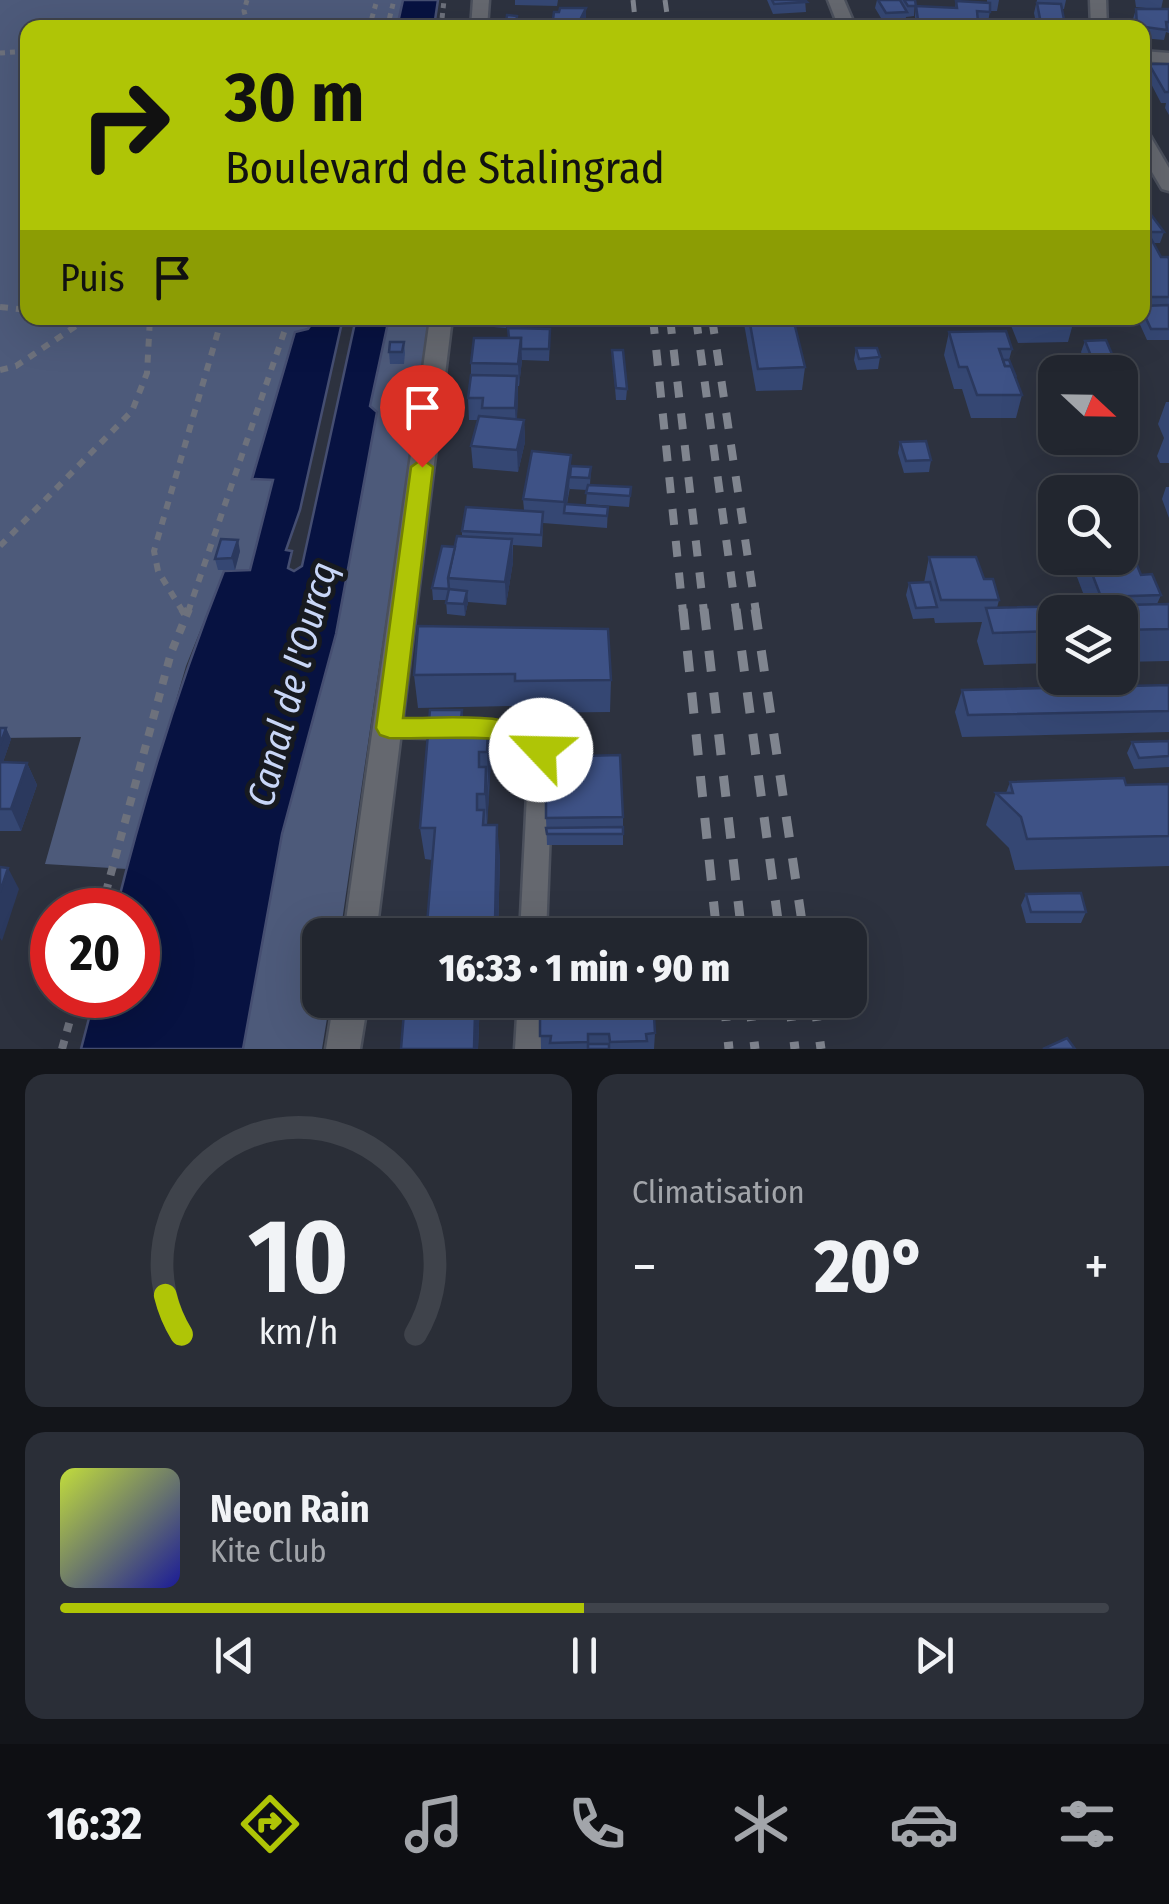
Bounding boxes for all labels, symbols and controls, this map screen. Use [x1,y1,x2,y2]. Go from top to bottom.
text: 30 m [225,56,364,140]
icon: right [60,60,190,190]
text: Boulevard de Stalingrad [225,141,665,195]
icon: arrive [145,250,200,305]
text: Puis [60,255,125,301]
north arrow [1038,355,1138,455]
map controls [1038,355,1138,695]
pin [380,365,465,468]
icon: arrive [395,380,450,435]
button: search [1038,475,1138,575]
water label: Canal de l'Ourcq [237,557,347,811]
button: layers [1038,595,1138,695]
position arrow [489,698,593,802]
speed limit sign: 20 [30,888,160,1018]
text: 16:33 · 1 min · 90 m [439,945,730,991]
text: Climatisation [632,1173,805,1211]
text: 10 [248,1195,349,1320]
text: 20° [814,1222,926,1312]
text: − [632,1234,657,1300]
text: + [1084,1234,1109,1300]
text: km/h [259,1311,338,1353]
text: Neon Rain [210,1486,370,1532]
text: Kite Club [210,1532,326,1570]
icon: previous [207,1628,262,1683]
icon: pause [557,1628,612,1683]
icon: next [907,1628,962,1683]
icon: directions [235,1789,305,1859]
icon: music [399,1789,469,1859]
icon: phone [562,1789,632,1859]
icon: climate [726,1789,796,1859]
icon: car [889,1789,959,1859]
icon: filters [1052,1789,1122,1859]
text: 16:32 [47,1797,142,1851]

